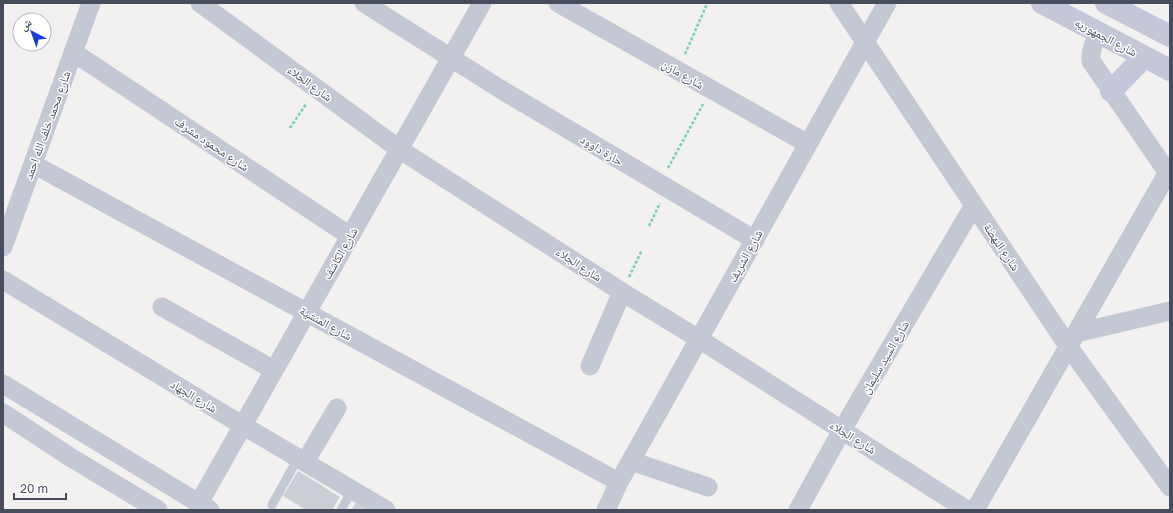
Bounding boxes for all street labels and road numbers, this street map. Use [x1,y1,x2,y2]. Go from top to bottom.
street label: شارع الجمهوريه [1072,14,1140,61]
street label: شارع مازن [659,56,707,93]
street label: شارع الجلاء [284,62,335,105]
street label: شارع محمد خلف الله احمد [20,69,75,182]
street label: شارع محمود مشرف [171,114,252,175]
street label: حارة داوود [578,131,626,169]
street label: شارع النهضة [980,220,1023,274]
street label: شارع الكاشف [319,224,362,282]
street label: شارع الشريف [724,227,767,285]
street label: شارع الجلاء [553,244,605,285]
street label: شارع المنشية [297,303,355,344]
street label: شارع السيد سليمان [858,317,913,397]
street label: شارع الجهاد [167,376,220,417]
street label: شارع الجلاء [827,417,879,458]

